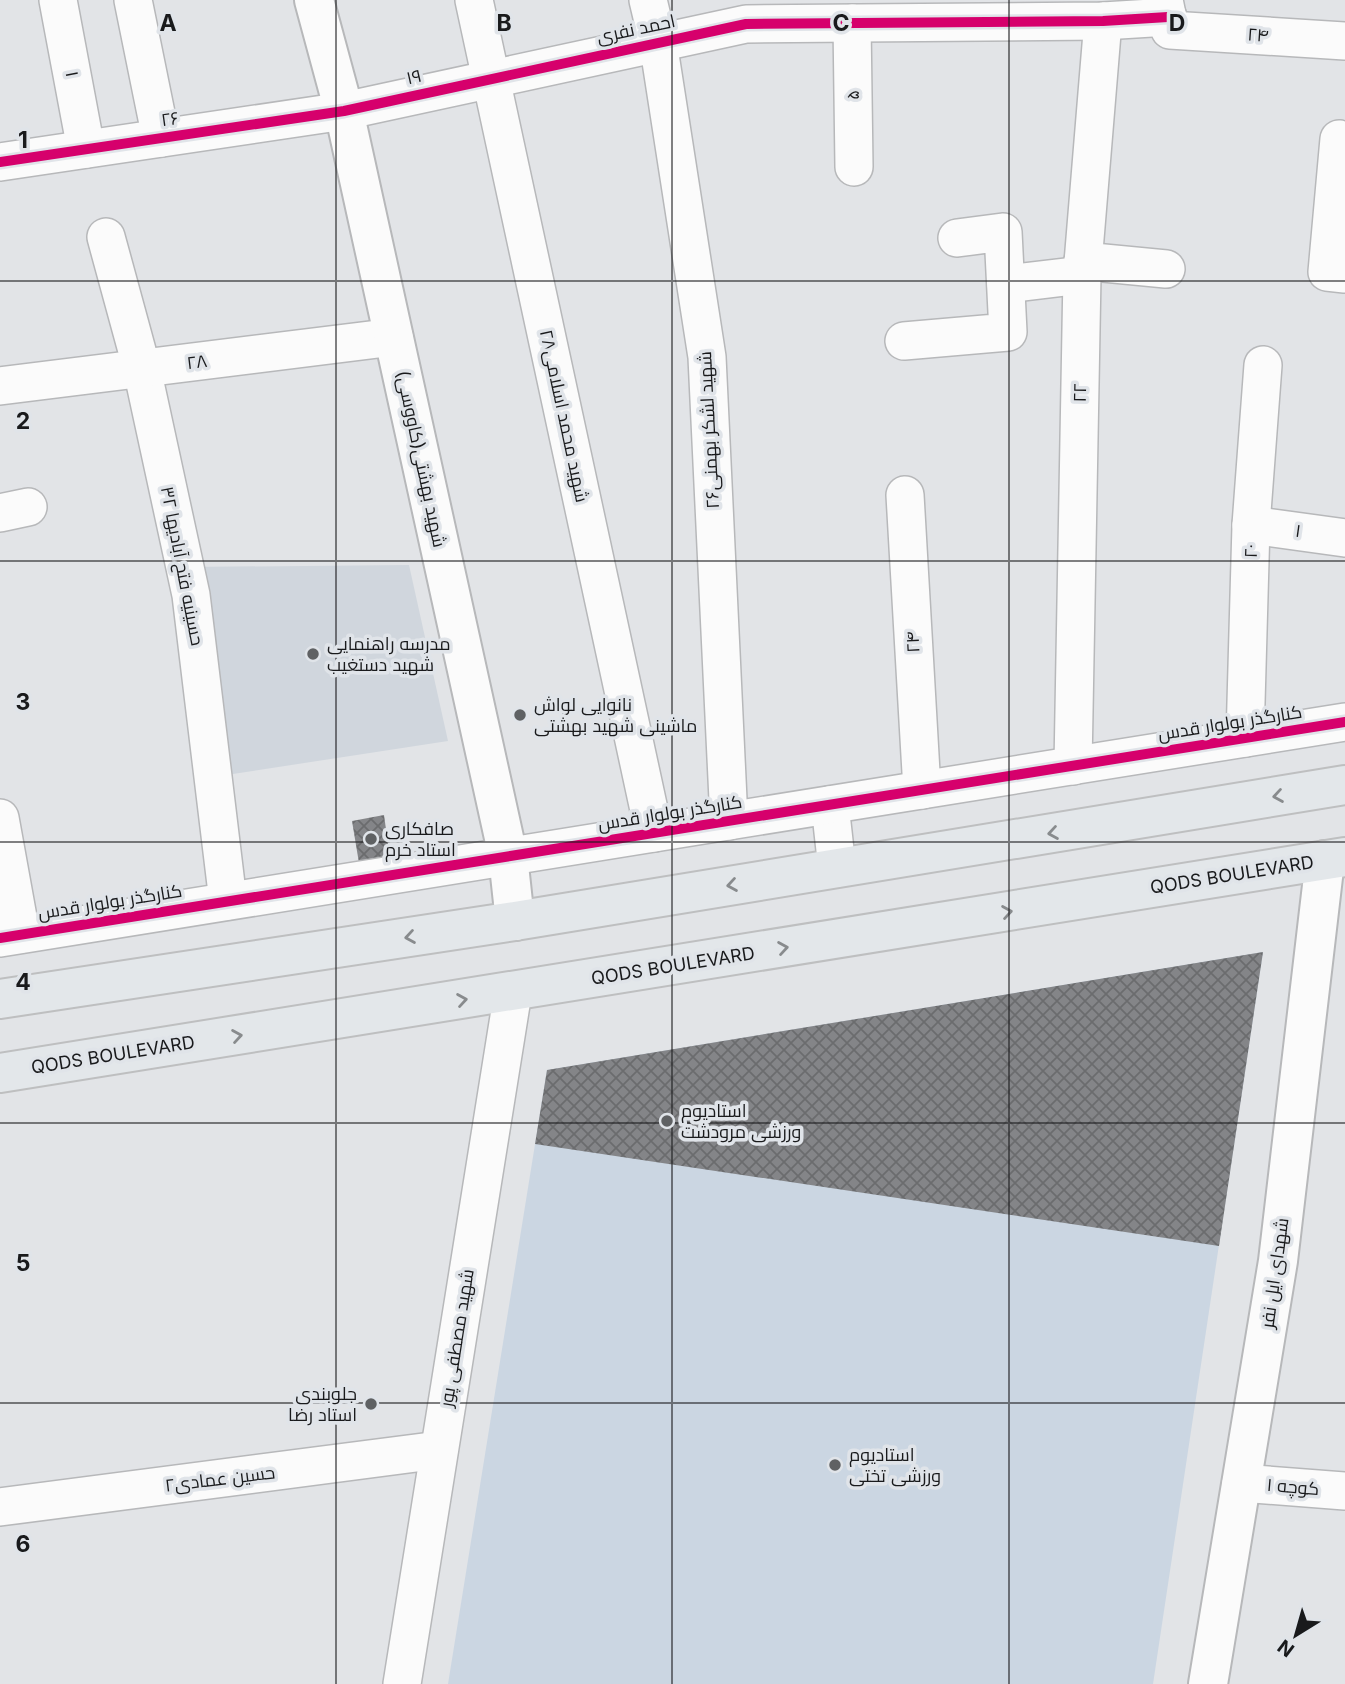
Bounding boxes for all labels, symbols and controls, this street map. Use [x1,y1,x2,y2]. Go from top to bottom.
text: A [159,9,177,37]
text: B [496,9,512,37]
text: C [832,9,850,37]
text: D [1169,9,1185,37]
street label: احمد نفری [595,10,677,48]
street label: ۲۴ [1247,23,1270,46]
street label: ۱۹ [404,65,424,88]
street label: ۱ [62,69,83,79]
street label: ۵ [842,90,863,100]
street label: ۲۶ [160,107,180,130]
text: 1 [18,126,28,154]
street label: شهید محمد اسلامی۲۸ [535,328,593,504]
street label: ۲۸ [185,350,209,373]
street label: شهید لشکر بهمنی۲۶ [694,351,724,509]
street label: شهید بهشتی(کاووسی) [392,369,450,549]
street label: ۲۲ [1069,383,1090,403]
text: 2 [16,407,30,435]
street label: حسینیه فتح آبادیها ۳۲ [155,485,208,648]
street label: ۱ [1294,520,1302,541]
street label: ۲۰ [1240,544,1261,558]
street label: ۲۴ [901,631,924,653]
place label: مدرسه راهنمایی شهید دستغیب [327,633,451,676]
marker: مدرسه راهنمایی شهید دستغیب [305,646,321,662]
text: 3 [16,688,30,716]
place label: نانوایی لواش ماشینی شهید بهشتی [534,694,697,737]
street label: کنارگذر بولوار قدس [1156,701,1304,745]
marker: نانوایی لواش ماشینی شهید بهشتی [512,707,528,723]
one-way arrow [1272,788,1284,803]
street label: کنارگذر بولوار قدس [596,791,744,835]
place label: صافکاری استاد خرم [385,818,456,862]
one-way arrow [1047,825,1059,840]
marker: صافکاری استاد خرم [363,831,379,847]
street label: QODS BOULEVARD [1149,851,1315,898]
one-way arrow [726,877,738,892]
street label: کنارگذر بولوار قدس [36,880,184,924]
one-way arrow [1002,905,1013,920]
one-way arrow [405,929,416,944]
one-way arrow [777,941,789,956]
street label: QODS BOULEVARD [590,942,756,989]
text: 4 [15,968,31,996]
one-way arrow [456,993,467,1008]
one-way arrow [231,1029,243,1044]
street label: QODS BOULEVARD [30,1031,196,1078]
place label: استادیوم ورزشی مرودشت [681,1100,801,1143]
marker: استادیوم ورزشی مرودشت [659,1113,675,1129]
street label: شهدای ایل نفر [1256,1216,1294,1331]
text: 5 [16,1249,30,1277]
street label: شهید مصطفی پور [435,1267,480,1410]
place label: جلوبندی استاد رضا [288,1383,357,1426]
marker: جلوبندی استاد رضا [363,1396,379,1412]
place label: استادیوم ورزشی تختی [849,1444,941,1487]
marker: استادیوم ورزشی تختی [827,1457,843,1473]
street label: حسین عمادی۲ [164,1461,276,1497]
street label: کوچه ۱ [1266,1474,1320,1501]
text: 6 [16,1530,30,1558]
north arrow [1261,1600,1331,1670]
text: N [1273,1635,1299,1662]

